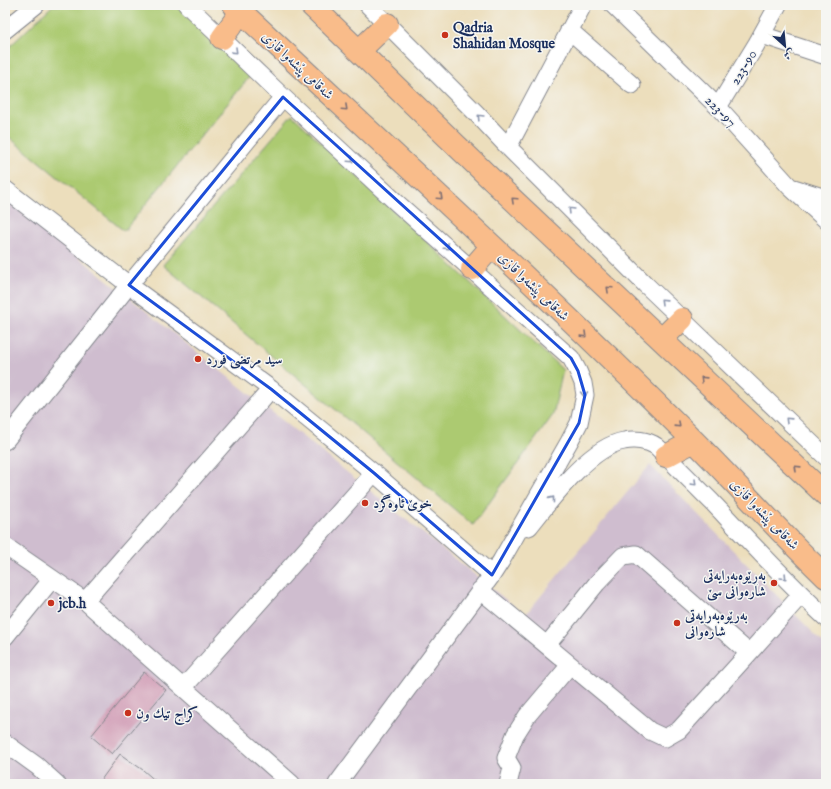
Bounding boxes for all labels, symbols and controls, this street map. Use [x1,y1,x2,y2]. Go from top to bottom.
place label: Qadria Shahidan Mosque [453,19,556,53]
north arrow [765,26,805,66]
street label: شەقامی پێشەوا قازی [258,28,337,104]
marker: Qadria Shahidan Mosque [440,30,450,40]
text: ش [781,45,797,63]
one-way arrow [230,46,238,54]
street label: 223-90 [726,47,761,88]
street label: 223-97 [701,92,740,131]
one-way arrow [340,103,348,111]
one-way arrow [477,114,484,122]
one-way arrow [346,155,353,162]
one-way arrow [435,192,443,199]
one-way arrow [511,197,519,205]
one-way arrow [568,207,576,215]
one-way arrow [442,242,449,249]
street label: شەقامی پێشەوا قازی [494,248,573,325]
one-way arrow [606,286,614,294]
one-way arrow [661,299,668,306]
one-way arrow [579,330,587,338]
place label: سيد مرتضى فورد [206,351,282,369]
marker: سيد مرتضى فورد [193,354,203,364]
one-way arrow [700,376,708,383]
one-way arrow [580,391,588,397]
one-way arrow [785,417,793,425]
one-way arrow [673,420,681,428]
one-way arrow [794,466,802,473]
street label: شەقامی پێشەوا قازی [726,475,803,554]
one-way arrow [689,478,697,486]
place label: خوێ ئاوەگرد [373,494,432,513]
one-way arrow [548,496,555,503]
marker: خوێ ئاوەگرد [360,498,370,508]
place label: بەڕێوەبەرایەتی شارەوانی سێ [702,567,766,601]
one-way arrow [779,572,787,580]
marker: بەڕێوەبەرایەتی شارەوانی سێ [769,578,779,588]
place label: jcb.h [57,595,87,613]
marker: jcb.h [46,598,56,608]
place label: بەرێوەبەرایەتی شارەوانی [684,607,748,641]
marker: بەرێوەبەرایەتی شارەوانی [672,618,682,628]
place label: كراج تيك ون [136,705,198,726]
marker: كراج تيك ون [123,708,133,718]

